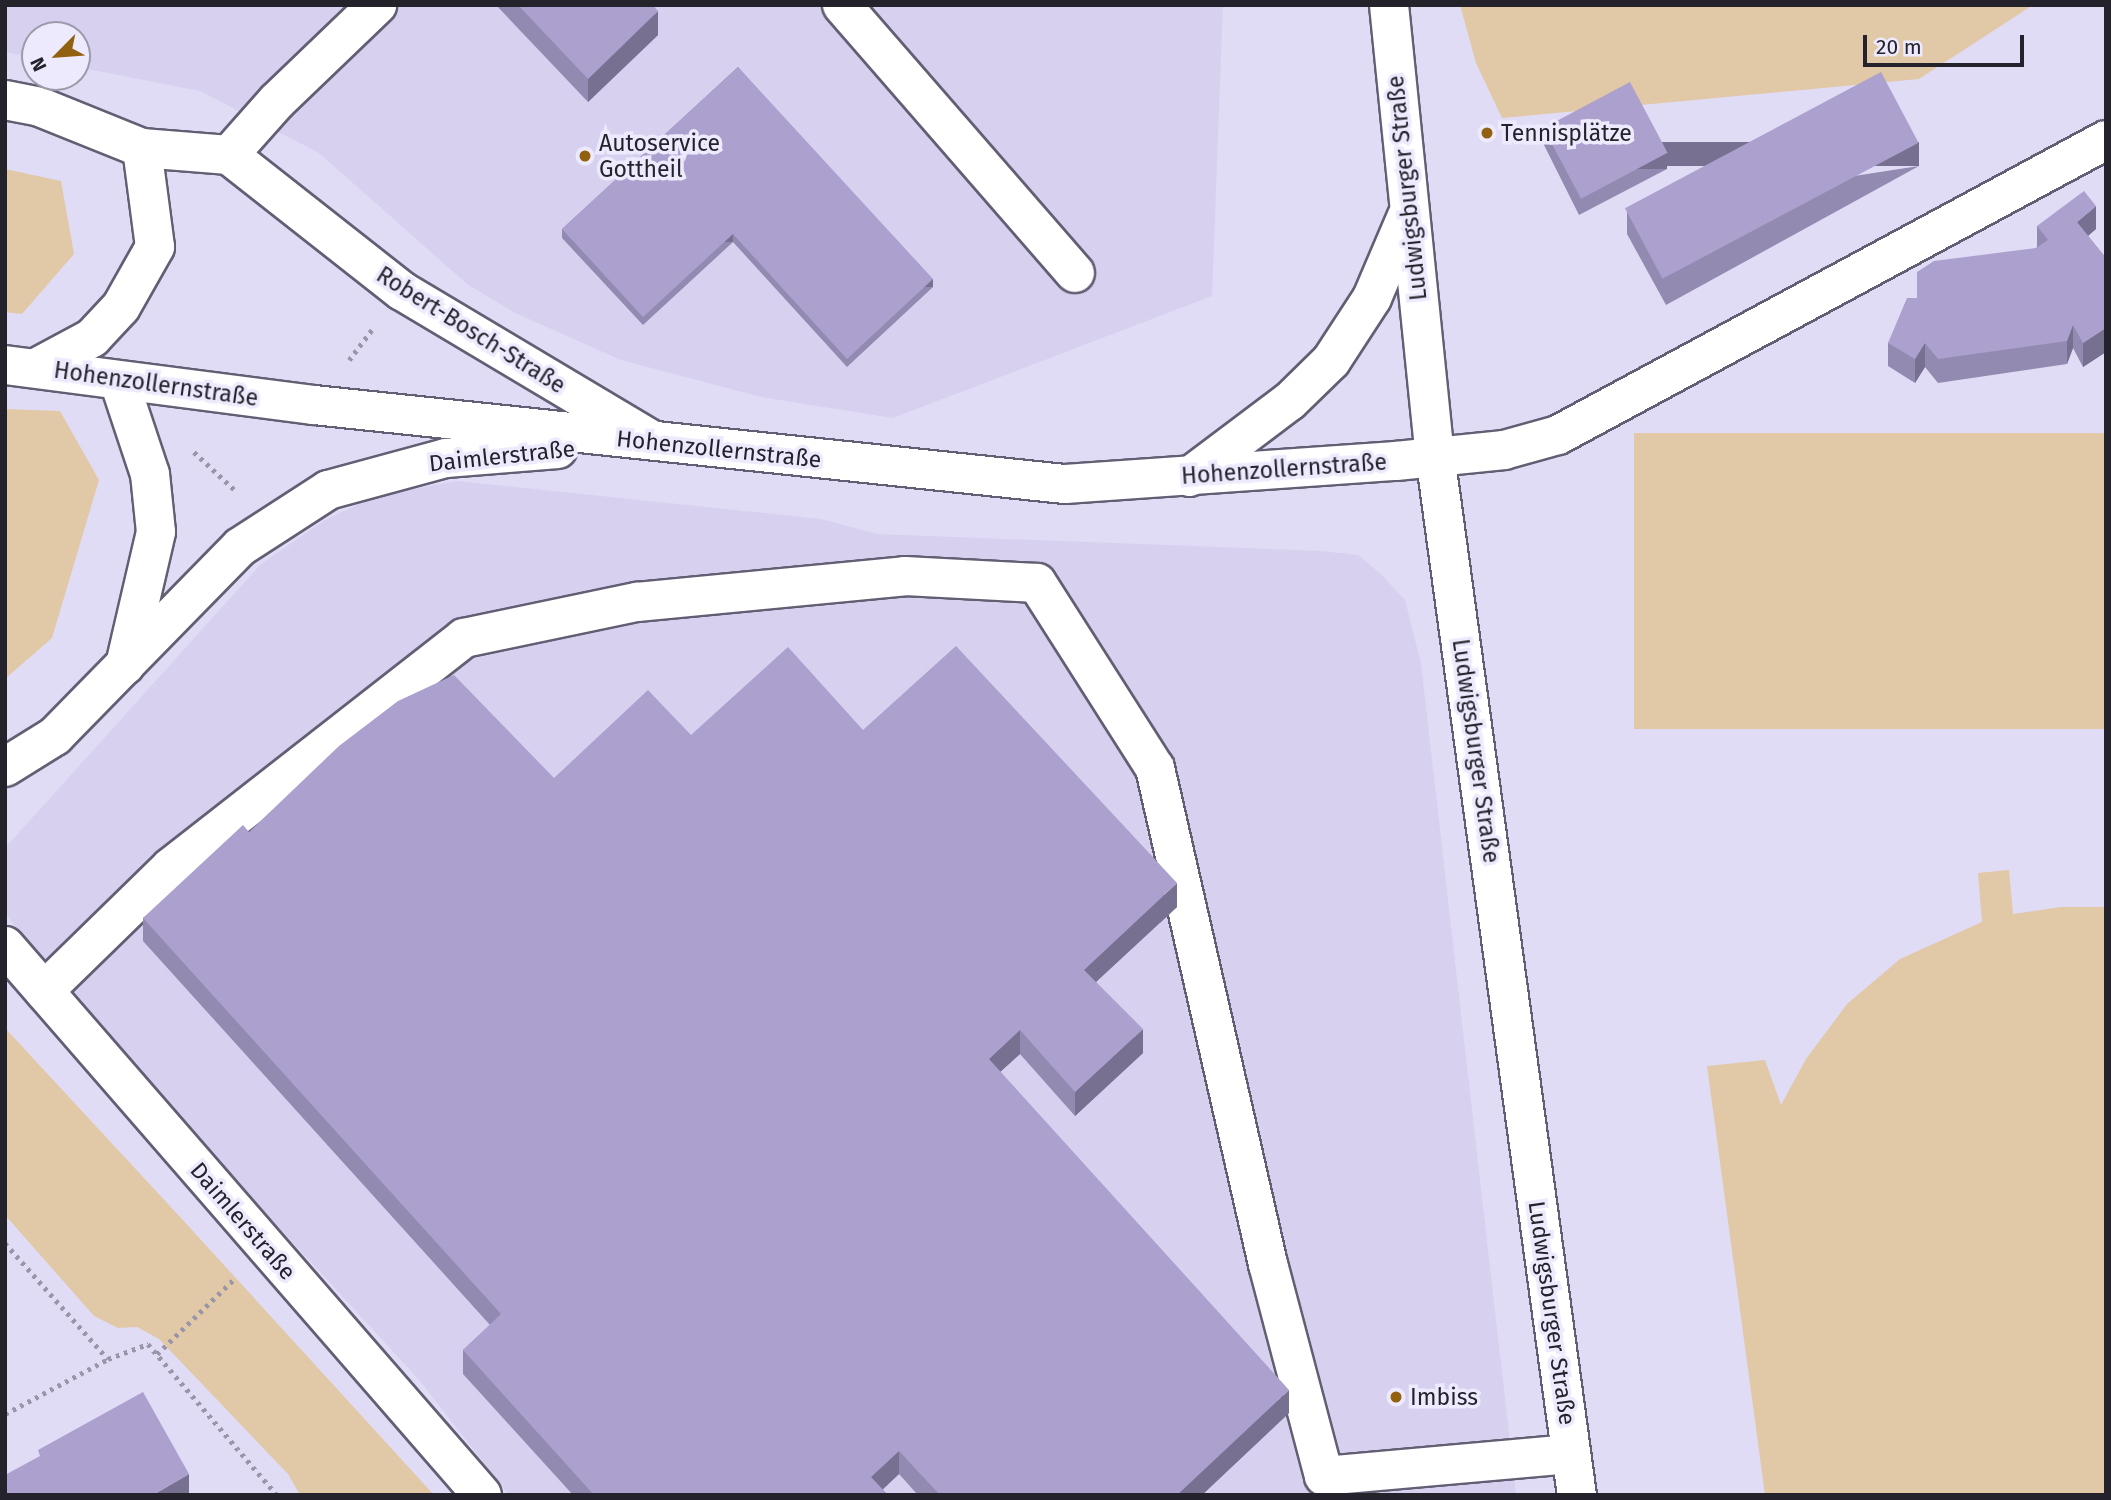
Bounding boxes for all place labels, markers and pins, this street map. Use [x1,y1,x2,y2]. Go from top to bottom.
place label: Tennisplätze [1501,119,1632,147]
marker: Tennisplätze [1479,125,1495,141]
place label: Autoservice Gottheil [599,129,720,183]
marker: Autoservice Gottheil [577,148,593,164]
place label: Imbiss [1410,1383,1478,1411]
marker: Imbiss [1388,1389,1404,1405]

